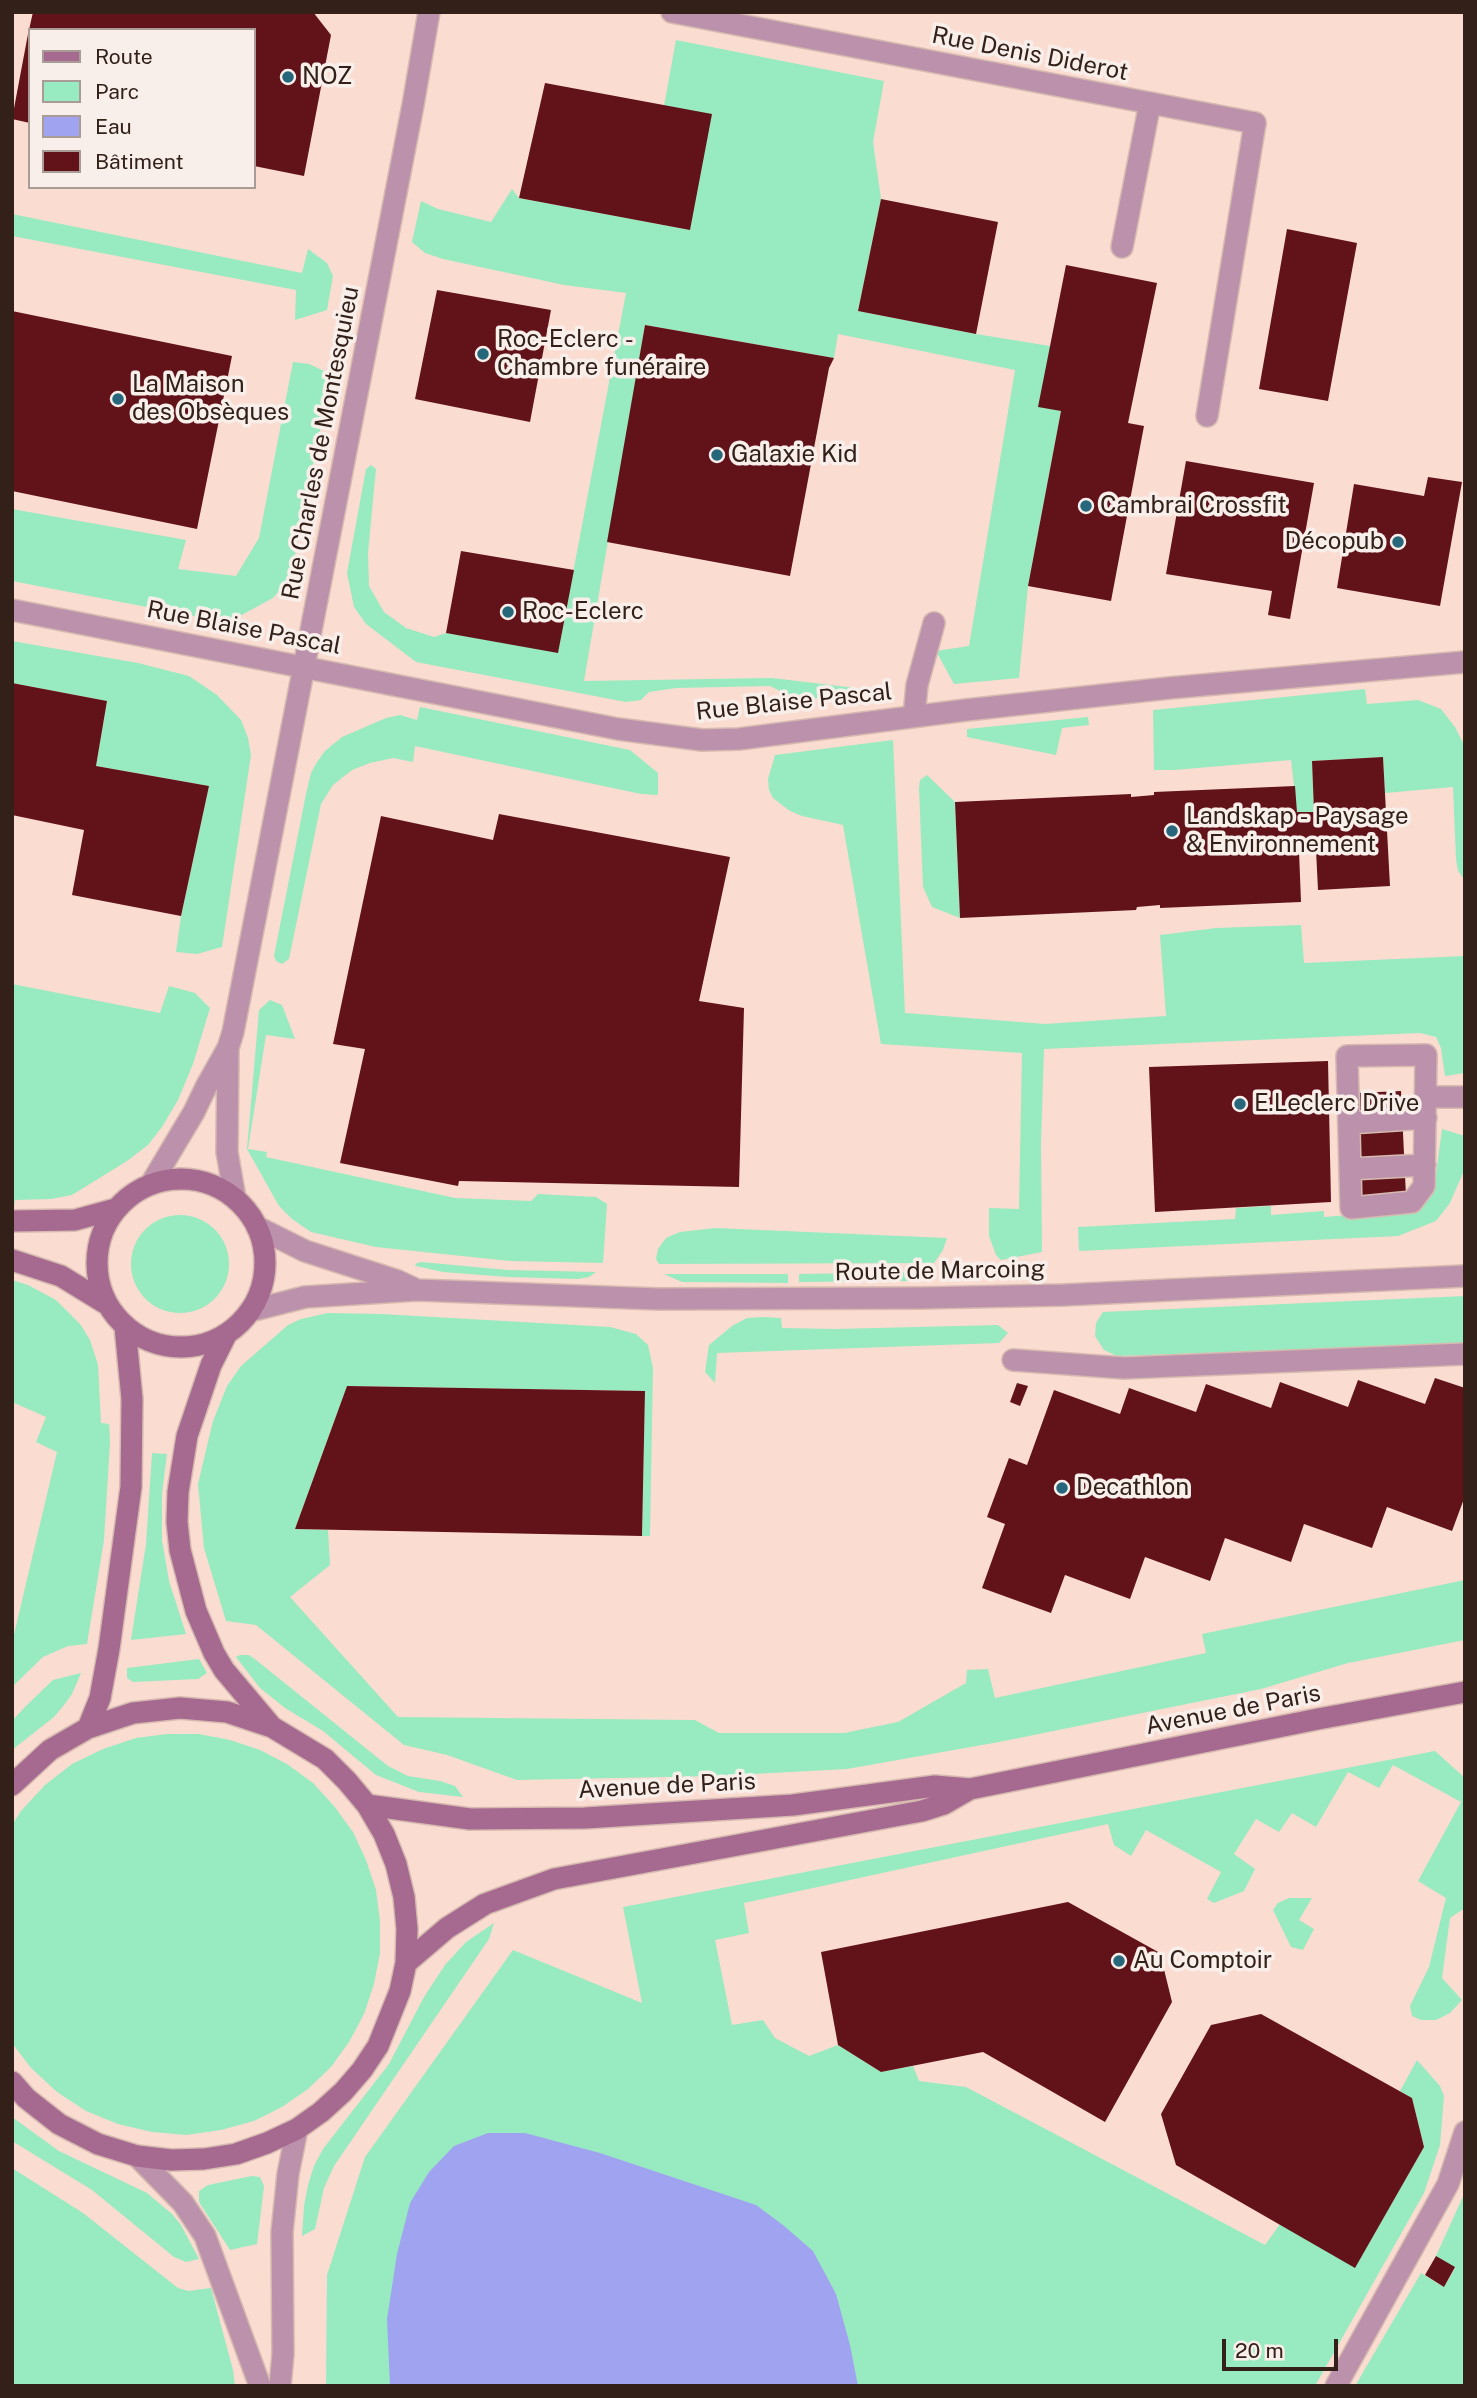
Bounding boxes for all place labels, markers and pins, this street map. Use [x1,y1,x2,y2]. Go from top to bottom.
place label: NOZ [302,63,352,91]
marker: NOZ [280,69,296,85]
place label: Roc-Eclerc - Chambre funéraire [497,326,706,382]
marker: Roc-Eclerc - Chambre funéraire [475,346,491,362]
place label: La Maison des Obsèques [132,371,289,427]
marker: La Maison des Obsèques [110,391,126,407]
place label: Galaxie Kid [731,441,858,469]
marker: Galaxie Kid [709,447,725,463]
place label: Cambrai Crossfit [1100,492,1287,520]
marker: Cambrai Crossfit [1078,498,1094,514]
place label: Décopub [1285,528,1384,556]
marker: Décopub [1390,534,1406,550]
place label: Roc-Eclerc [522,598,644,626]
marker: Roc-Eclerc [500,604,516,620]
place label: Landskap - Paysage & Environnement [1186,803,1409,859]
marker: Landskap - Paysage & Environnement [1164,823,1180,839]
place label: E.Leclerc Drive [1254,1090,1419,1118]
marker: E.Leclerc Drive [1232,1096,1248,1112]
place label: Decathlon [1076,1474,1189,1502]
marker: Decathlon [1054,1480,1070,1496]
place label: Au Comptoir [1133,1947,1272,1975]
marker: Au Comptoir [1111,1953,1127,1969]

